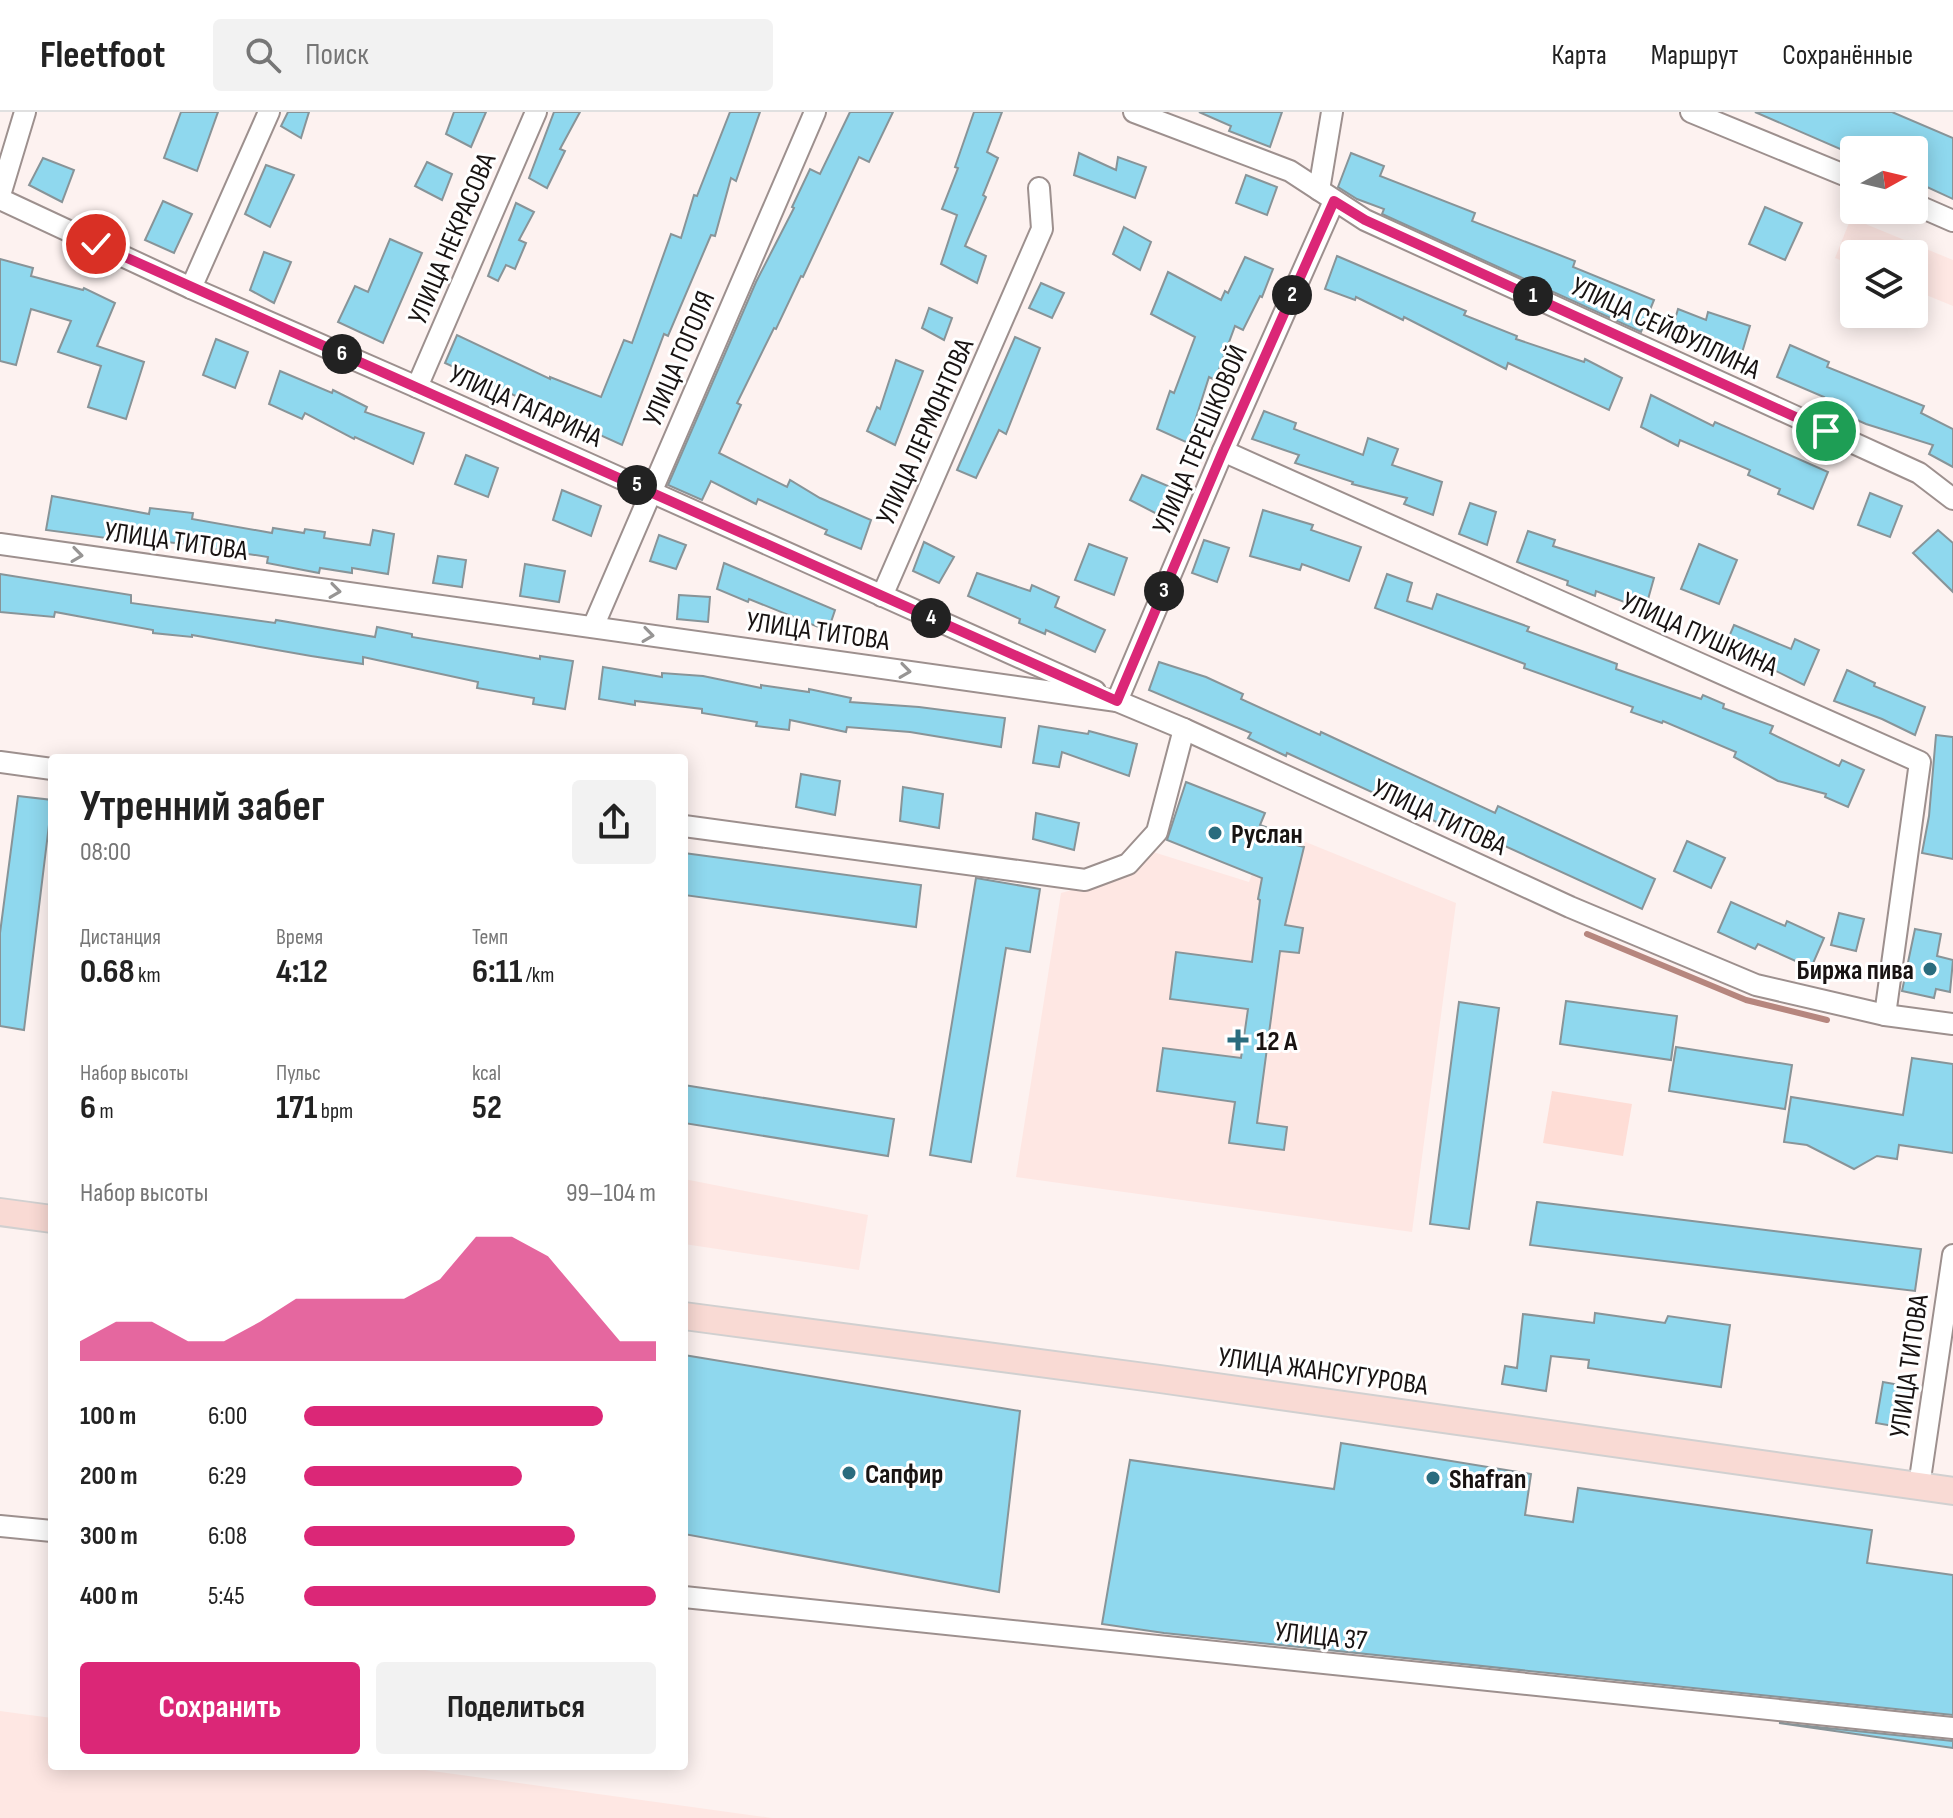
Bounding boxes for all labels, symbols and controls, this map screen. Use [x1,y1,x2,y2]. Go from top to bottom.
search box [213,19,773,91]
text: Fleetfoot [40,33,165,78]
icon: search [241,33,285,77]
text: Поиск [305,37,369,73]
text: Карта [1552,39,1607,72]
text: Маршрут [1651,39,1738,72]
text: Сохранённые [1782,39,1913,72]
north arrow [1840,136,1928,224]
map controls [1840,136,1928,328]
street label: УЛИЦА НЕКРАСОВА [402,147,504,329]
pin [62,210,130,278]
icon: check [74,222,118,266]
button: layers [1840,240,1928,328]
street label: УЛИЦА СЕЙФУЛЛИНА [1566,270,1766,387]
pin: 2 [1272,275,1312,315]
pin: 1 [1513,276,1553,316]
text: 2 [1287,281,1297,308]
text: 1 [1529,282,1537,309]
street label: УЛИЦА ГОГОЛЯ [636,286,722,431]
street label: УЛИЦА ЛЕРМОНТОВА [870,332,982,530]
pin: 6 [322,334,362,374]
text: 6 [337,340,347,367]
street label: УЛИЦА ТЕРЕШКОВОЙ [1146,340,1255,539]
street label: УЛИЦА ГАГАРИНА [444,358,608,455]
pin [1792,397,1860,465]
icon: arrive [1804,409,1848,453]
pin: 5 [617,465,657,505]
text: 5 [632,471,642,498]
street label: УЛИЦА ТИТОВА [102,515,251,568]
one-way arrow [71,546,84,563]
pin: 3 [1144,571,1184,611]
text: 3 [1159,577,1169,604]
one-way arrow [328,582,342,599]
street label: УЛИЦА ПУШКИНА [1616,585,1784,684]
pin: 4 [911,598,951,638]
text: 4 [926,604,936,631]
street label: УЛИЦА ТИТОВА [744,605,893,658]
one-way arrow [641,626,655,643]
one-way arrow [898,662,912,679]
street label: УЛИЦА ТИТОВА [1367,772,1513,863]
text: Утренний забег [80,780,325,833]
button: share [572,780,656,864]
place label: Руслан [1231,818,1303,851]
marker: Руслан [1206,824,1224,842]
text: 08:00 [80,837,131,868]
text: Дистанция [80,924,161,951]
text: Время [276,924,323,951]
text: Темп [472,924,508,951]
text: 0.68 [80,951,135,992]
text: 4:12 [276,951,328,992]
text: 6:11 [472,951,522,992]
place label: Биржа пива [1797,954,1914,987]
marker: Биржа пива [1921,960,1939,978]
text: km [135,962,161,989]
text: /km [522,962,554,989]
place label: 12 А [1256,1025,1298,1058]
marker: 12 А [1227,1029,1249,1051]
text: Набор высоты [80,1060,189,1087]
text: Пульс [276,1060,321,1087]
text: kcal [472,1060,501,1087]
text: 6 [80,1087,96,1128]
text: 171 [276,1087,317,1128]
text: 52 [472,1087,502,1128]
text: m [96,1098,114,1125]
text: bpm [317,1098,353,1125]
text: Набор высоты [80,1178,208,1209]
text: 99–104 m [566,1178,656,1209]
street label: УЛИЦА ТИТОВА [1883,1291,1936,1440]
street label: УЛИЦА ЖАНСУГУРОВА [1216,1340,1431,1403]
text: 100 m [80,1401,136,1432]
text: 6:00 [208,1401,247,1432]
place label: Сапфир [865,1458,943,1491]
text: 200 m [80,1461,137,1492]
text: 6:29 [208,1461,247,1492]
place label: Shafran [1449,1463,1526,1496]
marker: Сапфир [840,1464,858,1482]
marker: Shafran [1424,1469,1442,1487]
text: 300 m [80,1521,138,1552]
text: 6:08 [208,1521,247,1552]
text: 400 m [80,1581,138,1612]
text: 5:45 [208,1581,245,1612]
street label: УЛИЦА 37 [1273,1615,1369,1658]
button: Сохранить [80,1662,360,1754]
button: Поделиться [376,1662,656,1754]

